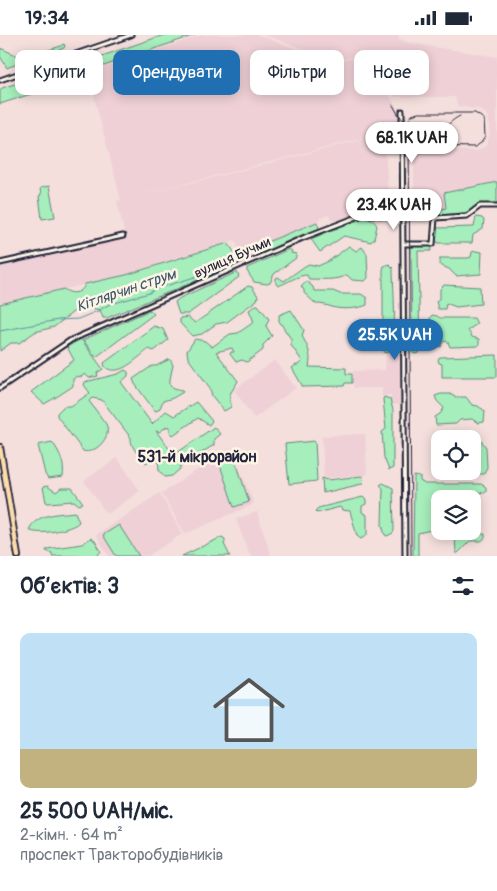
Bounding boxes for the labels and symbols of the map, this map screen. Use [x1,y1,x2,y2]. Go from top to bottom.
pin: 68.1K UAH [355,121,469,164]
pin: 23.4K UAH [337,189,451,231]
street label: вулиця Бучми [191,233,273,282]
water label: Кітлярчин струм [74,264,179,316]
pin: 25.5K UAH [338,319,452,361]
district label: 531-й мікрорайон [138,447,256,467]

